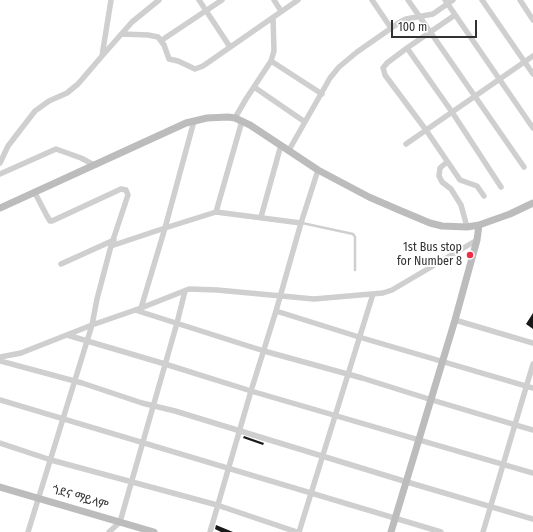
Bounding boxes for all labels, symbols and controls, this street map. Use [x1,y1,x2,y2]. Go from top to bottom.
scale bar [393,12,479,38]
text: 100 m [398,20,427,34]
place label: 1st Bus stop for Number 8 [397,241,462,269]
marker: 1st Bus stop for Number 8 [465,250,475,260]
street label: ጎደና ማይላም [50,483,110,513]

